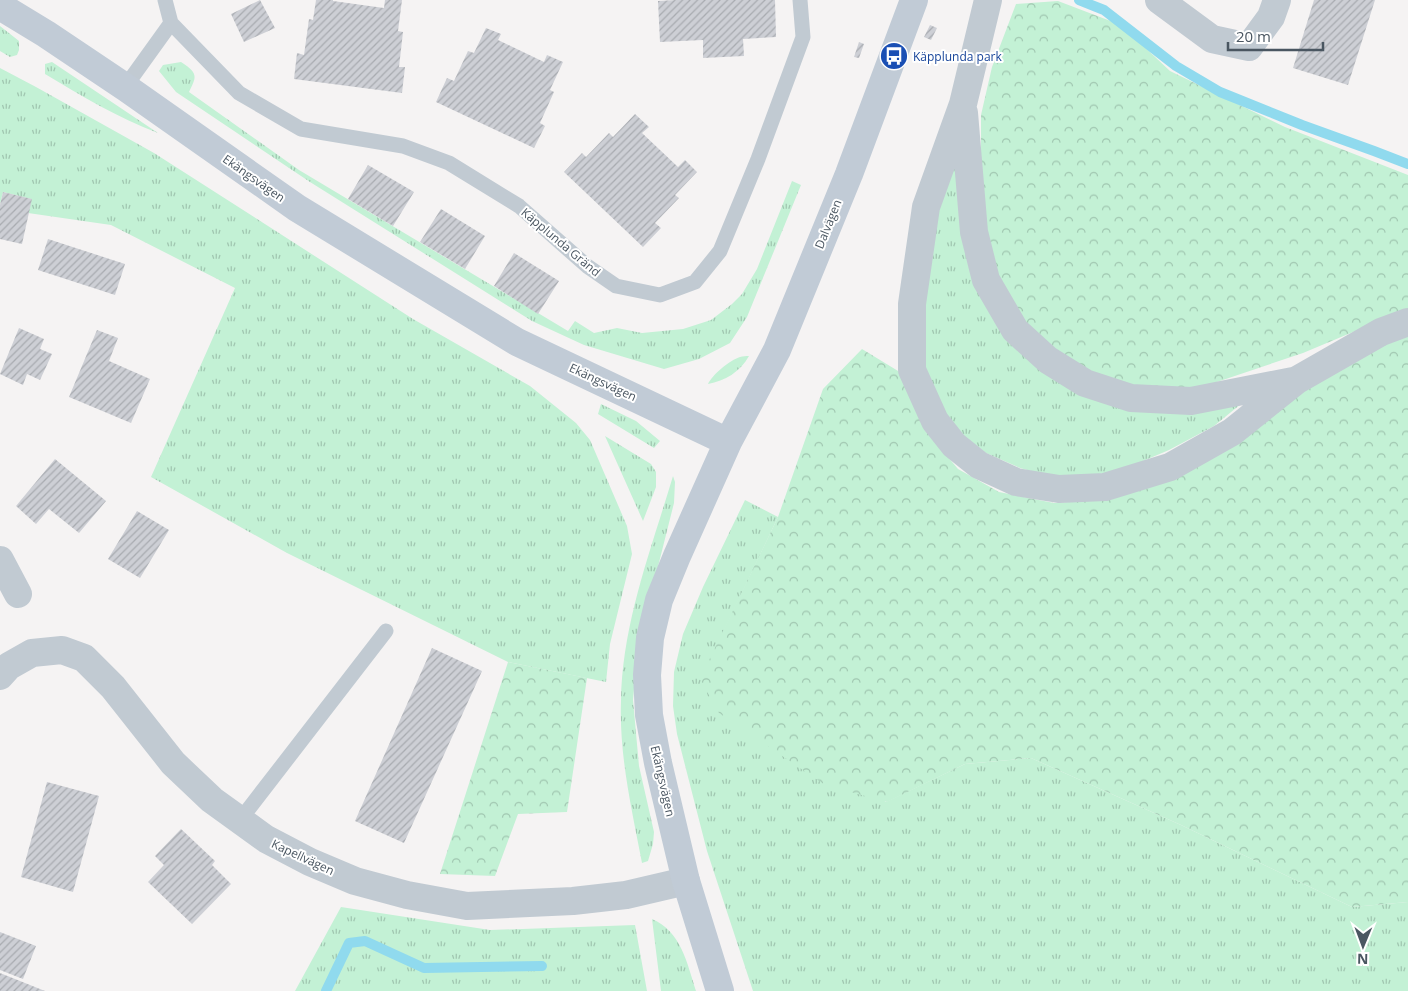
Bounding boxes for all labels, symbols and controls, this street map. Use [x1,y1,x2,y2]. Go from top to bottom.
scale bar [1228,20,1323,52]
text: 20 m [1236,26,1271,46]
bus stop icon: Käpplunda park [879,41,909,71]
place label: Käpplunda park [913,48,1002,65]
street label: Ekängsvägen [219,150,289,206]
street label: Dalvägen [810,197,846,251]
street label: Käpplunda Gränd [518,204,604,280]
street label: Ekängsvägen [567,359,639,405]
street label: Ekängsvägen [647,744,679,818]
street label: Kapellvägen [269,835,337,879]
north arrow [1338,921,1388,971]
text: N [1357,950,1369,969]

